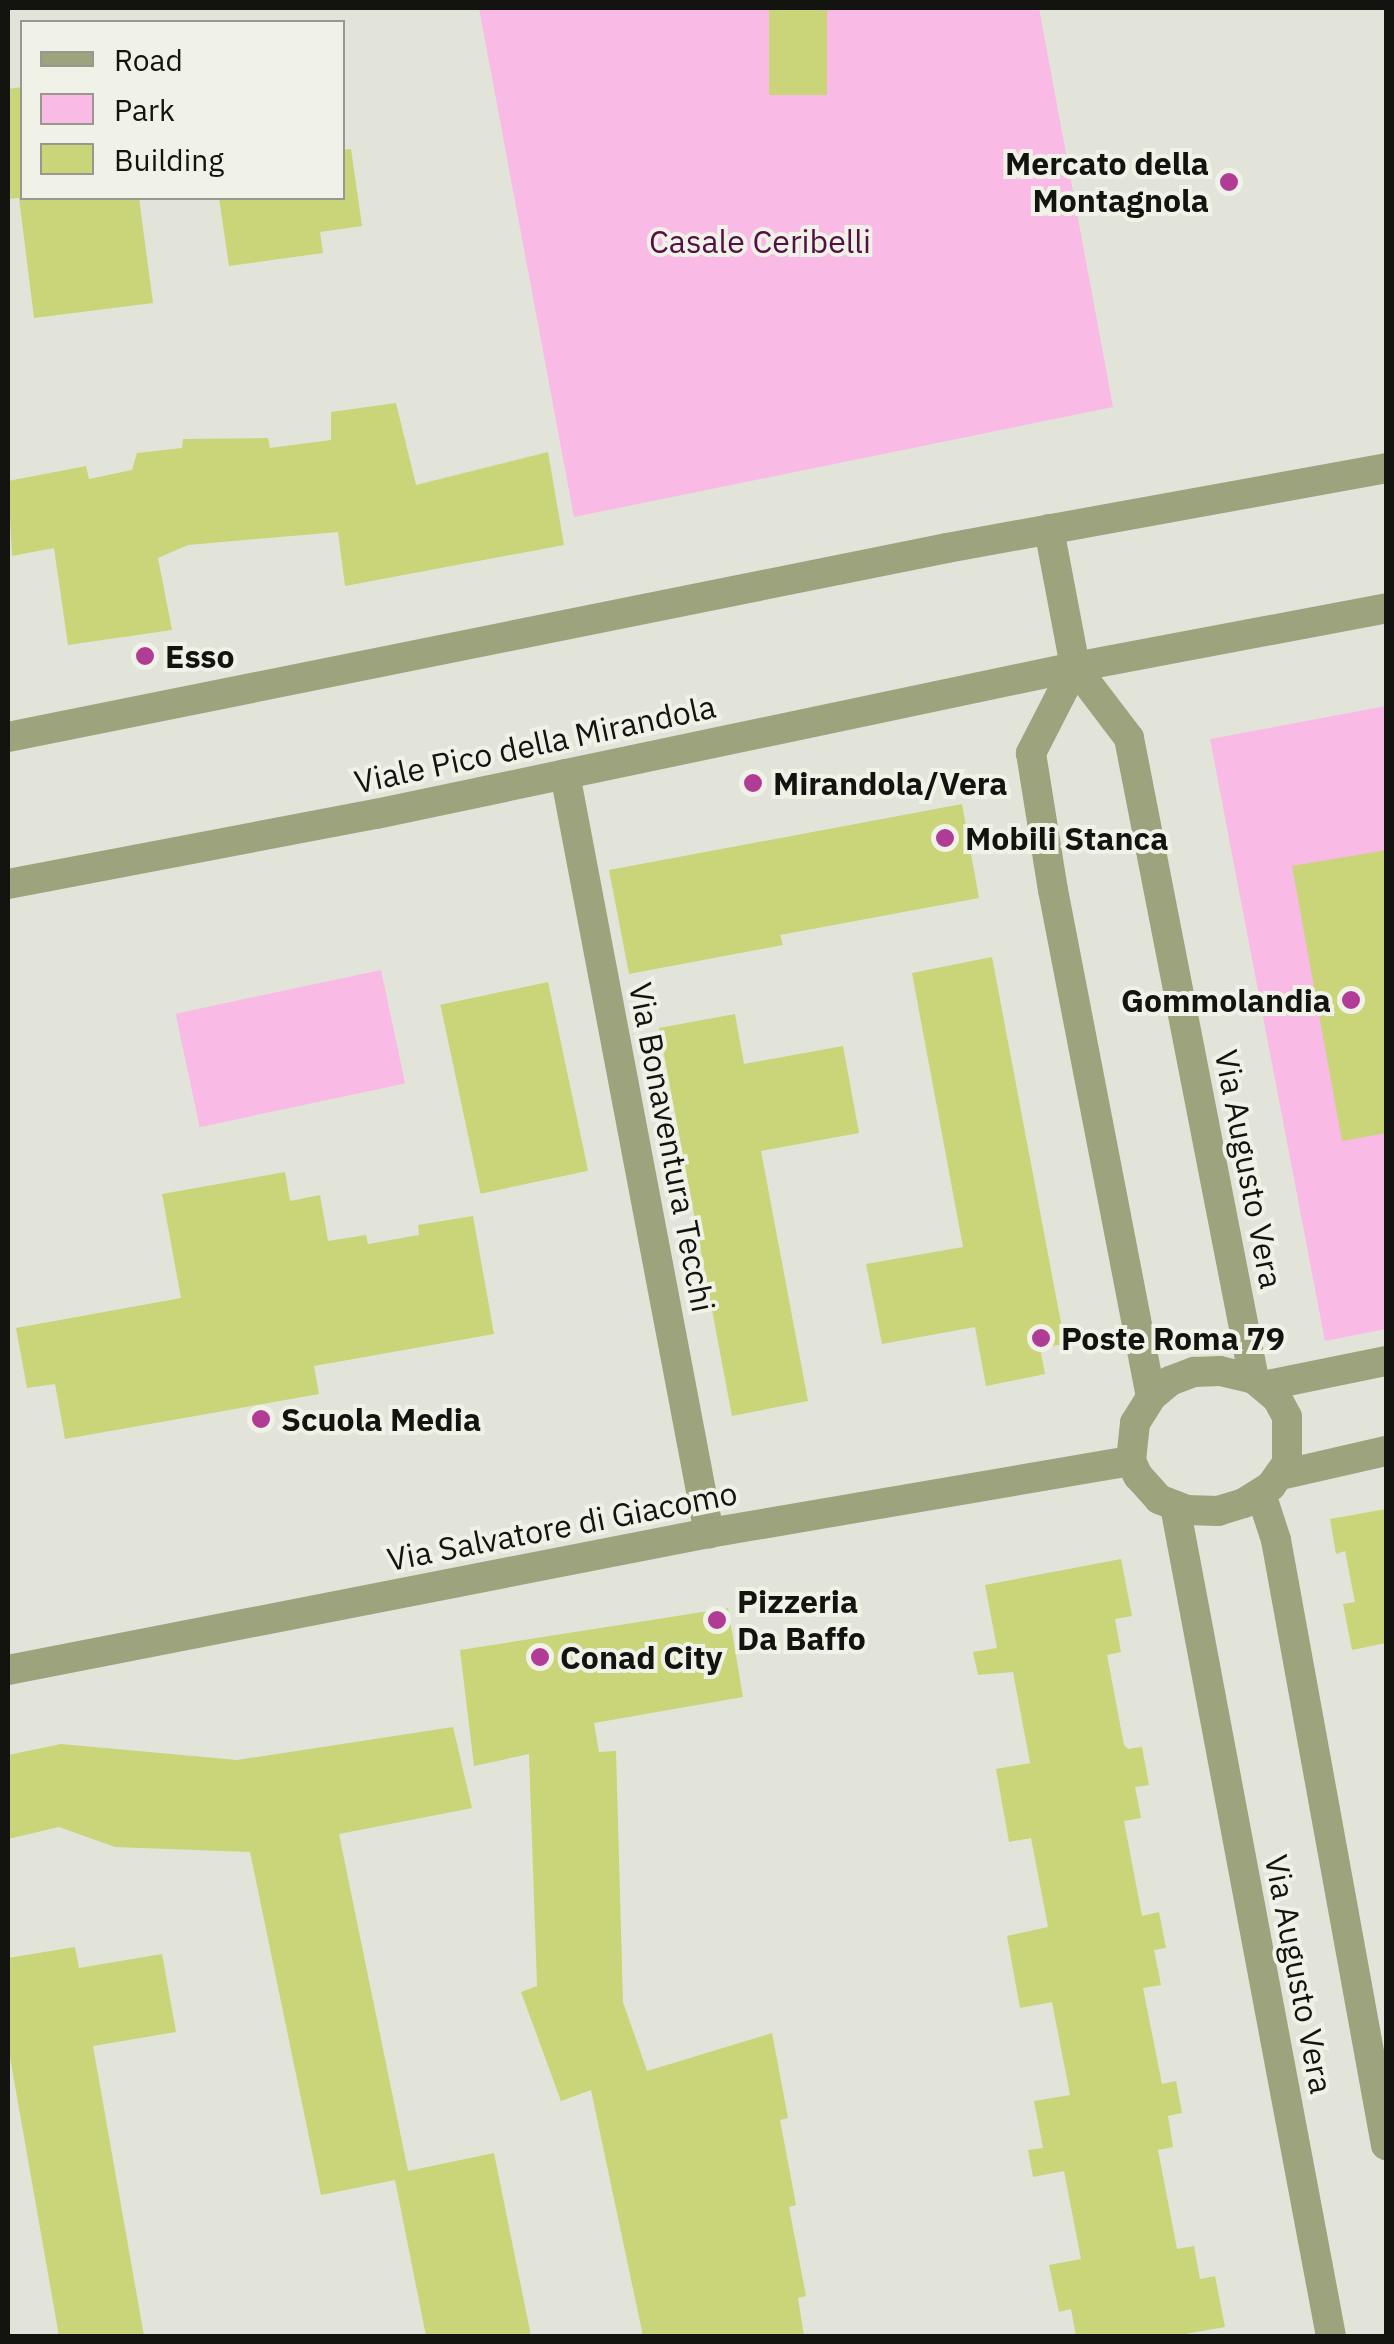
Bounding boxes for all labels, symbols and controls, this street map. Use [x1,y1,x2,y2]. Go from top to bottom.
legend [20,20,345,200]
text: Road [114,40,183,79]
text: Park [114,90,175,129]
text: Building [114,140,224,179]
place label: Mercato della Montagnola [1005,145,1209,220]
marker: Mercato della Montagnola [1218,171,1240,193]
park label: Casale Ceribelli [649,222,871,260]
place label: Esso [165,637,235,675]
marker: Esso [134,645,156,667]
street label: Viale Pico della Mirandola [351,687,719,801]
place label: Mirandola/Vera [773,764,1008,802]
marker: Mirandola/Vera [742,772,764,794]
place label: Mobili Stanca [965,819,1168,857]
marker: Mobili Stanca [934,827,956,849]
street label: Via Bonaventura Tecchi [621,979,723,1315]
place label: Gommolandia [1121,981,1331,1019]
marker: Gommolandia [1340,989,1362,1011]
street label: Via Augusto Vera [1207,1046,1291,1292]
place label: Poste Roma 79 [1061,1319,1285,1357]
marker: Poste Roma 79 [1030,1327,1052,1349]
place label: Scuola Media [281,1400,481,1438]
marker: Scuola Media [250,1408,272,1430]
street label: Via Salvatore di Giacomo [384,1473,740,1579]
place label: Pizzeria Da Baffo [737,1583,866,1658]
marker: Pizzeria Da Baffo [706,1609,728,1631]
place label: Conad City [560,1638,722,1676]
marker: Conad City [529,1646,551,1668]
street label: Via Augusto Vera [1257,1851,1341,2097]

